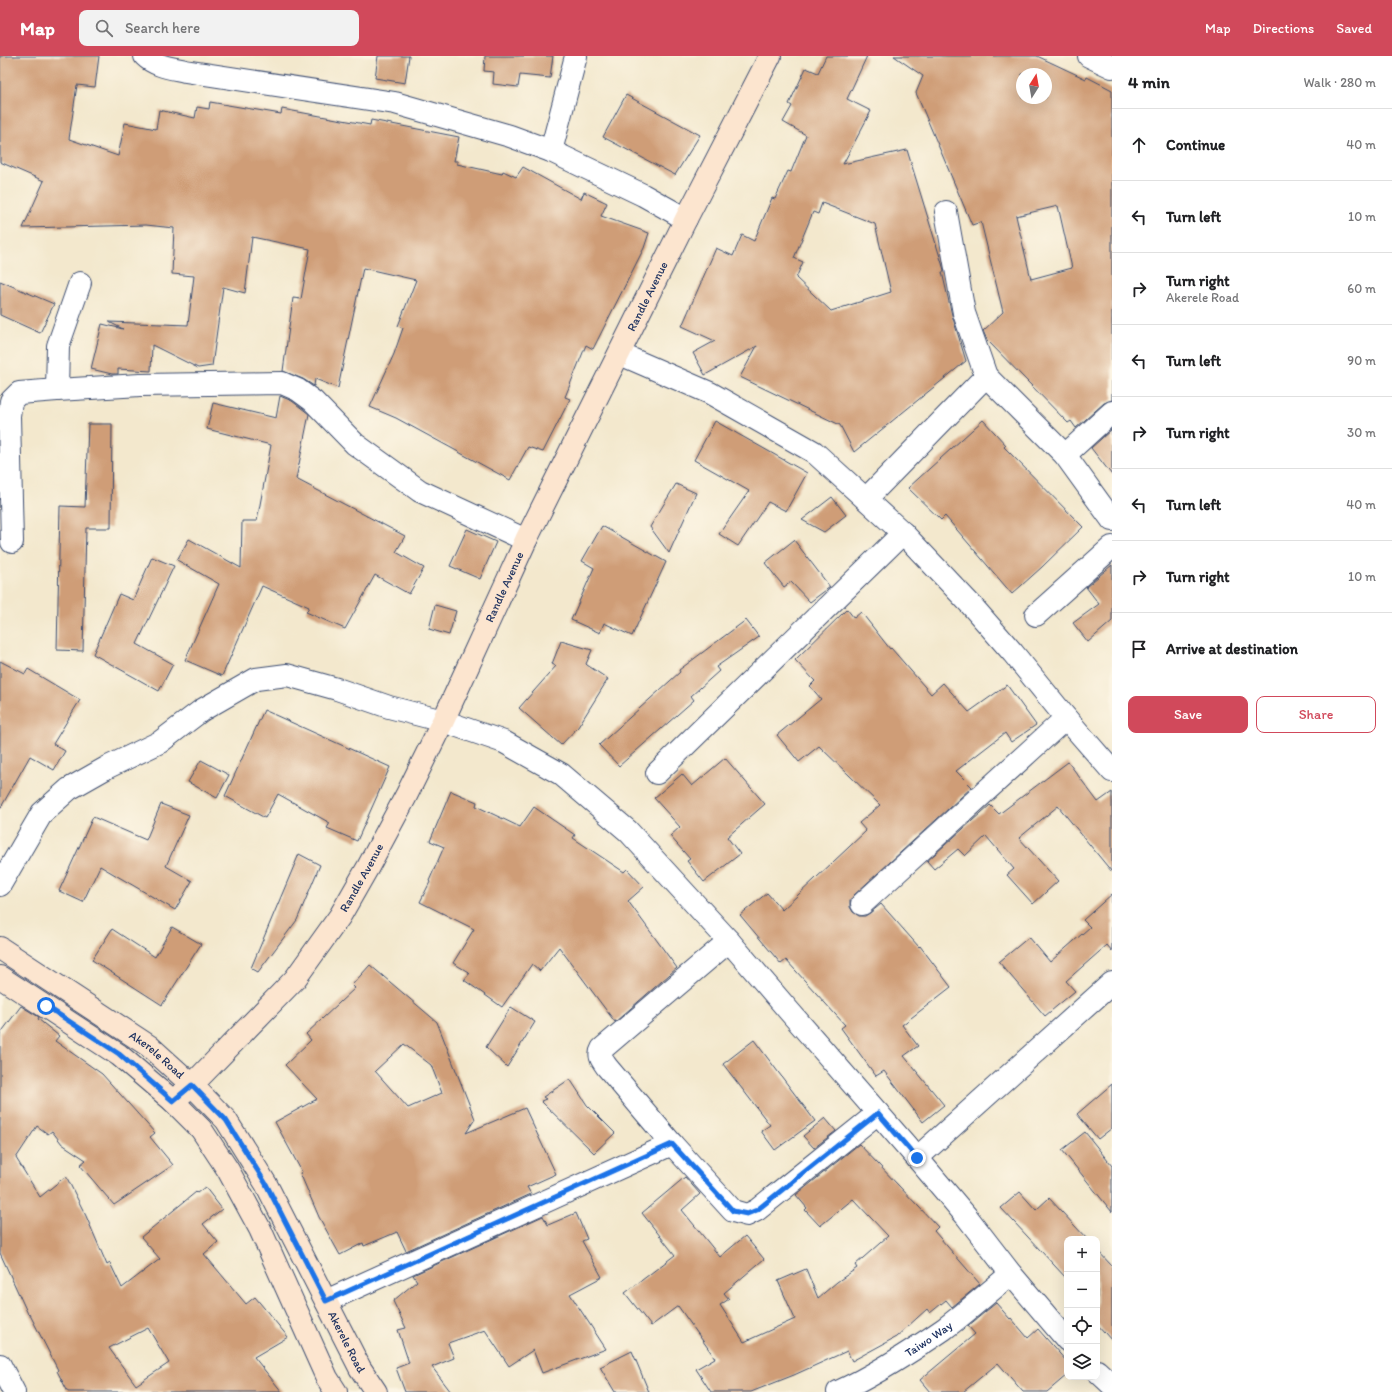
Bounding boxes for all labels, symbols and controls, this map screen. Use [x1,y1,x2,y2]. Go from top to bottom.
search box [79,10,359,46]
text: Map [20,17,55,40]
icon: search [93,17,115,39]
text: Search here [125,19,200,37]
text: Map [1205,20,1231,37]
text: Directions [1253,20,1314,37]
text: Saved [1336,20,1372,37]
north arrow [1016,68,1052,104]
text: 4 min [1128,72,1170,92]
text: Walk · 280 m [1303,75,1376,90]
icon: ahead [1128,134,1150,156]
text: Continue [1166,136,1225,154]
text: 40 m [1346,137,1376,152]
icon: left [1128,206,1150,228]
text: Turn left [1166,208,1221,226]
text: 10 m [1348,209,1376,224]
street label: Randle Avenue [624,259,671,334]
text: Turn right [1166,272,1230,290]
icon: right [1128,278,1150,300]
text: 60 m [1347,281,1376,296]
text: Akerele Road [1166,290,1239,305]
icon: left [1128,350,1150,372]
text: Turn left [1166,352,1221,370]
text: 90 m [1347,353,1376,368]
icon: right [1128,422,1150,444]
text: Turn right [1166,424,1230,442]
text: 30 m [1347,425,1376,440]
icon: left [1128,494,1150,516]
text: Turn left [1166,496,1221,514]
text: 40 m [1346,497,1376,512]
street label: Randle Avenue [482,549,527,625]
icon: right [1128,566,1150,588]
text: Turn right [1166,568,1230,586]
text: 10 m [1348,569,1376,584]
icon: arrive [1128,638,1150,660]
text: Arrive at destination [1166,640,1298,658]
button: Save [1128,696,1248,733]
button: Share [1256,696,1376,733]
street label: Randle Avenue [337,841,386,914]
route start [37,997,55,1015]
street label: Akerele Road [127,1028,188,1082]
route end [908,1149,926,1167]
map controls [1064,1236,1100,1380]
button: + [1064,1236,1100,1272]
button: − [1064,1272,1100,1308]
button: locate [1064,1308,1100,1344]
street label: Akerele Road [325,1309,369,1376]
street label: Taiwo Way [902,1318,955,1360]
button: layers [1064,1344,1100,1380]

